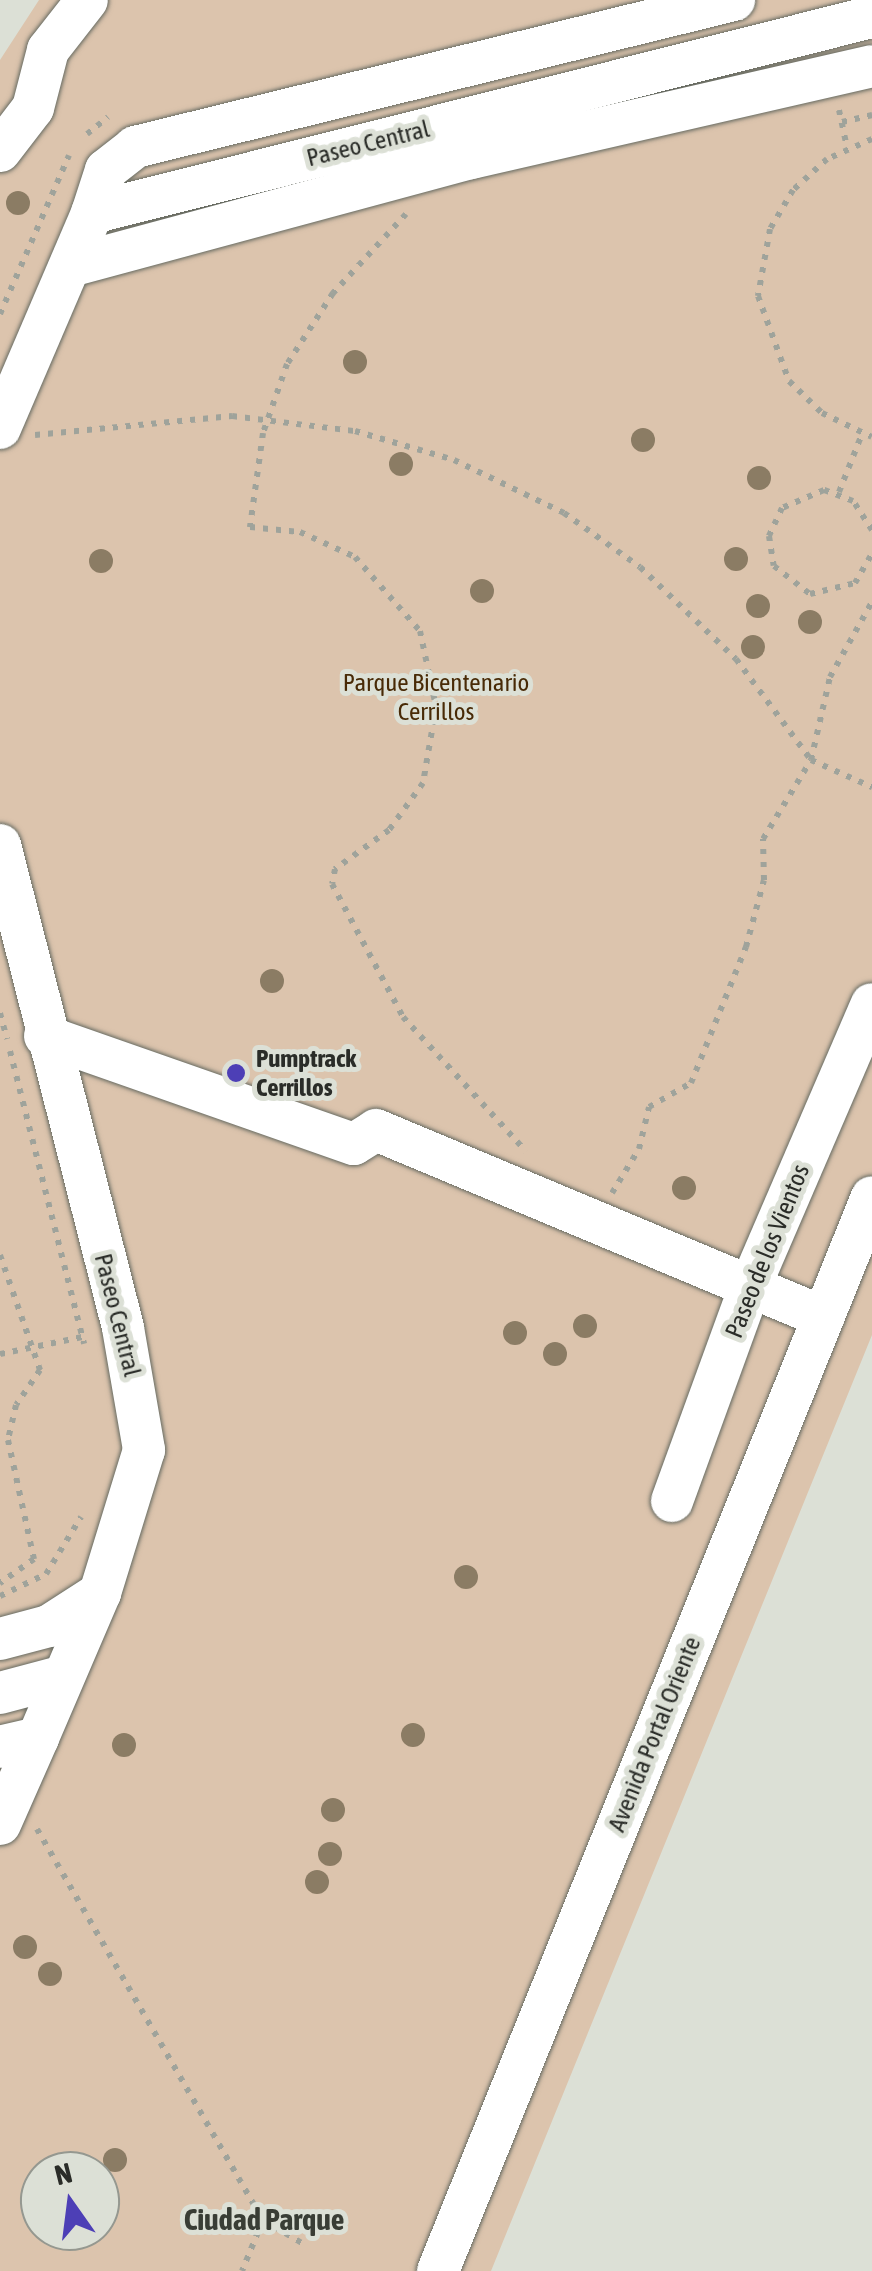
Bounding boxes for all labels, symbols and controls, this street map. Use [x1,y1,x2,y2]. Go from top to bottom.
street label: Paseo Central [303,113,433,173]
park label: Parque Bicentenario Cerrillos [343,668,529,727]
place label: Pumptrack Cerrillos [256,1044,356,1103]
marker: Pumptrack Cerrillos [225,1062,247,1084]
street label: Paseo de los Vientos [719,1160,815,1342]
street label: Paseo Central [88,1250,148,1380]
street label: Avenida Portal Oriente [601,1632,707,1836]
north arrow [20,2151,120,2251]
text: N [51,2156,75,2191]
district label: Ciudad Parque [184,2201,344,2237]

